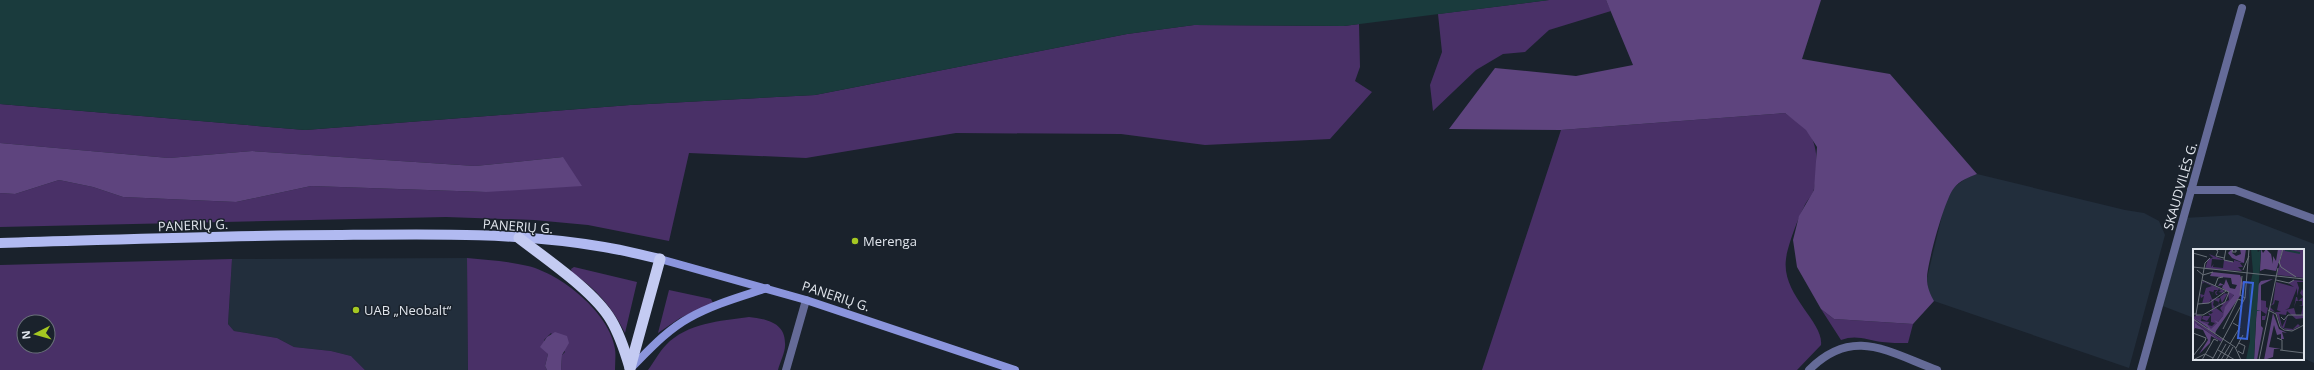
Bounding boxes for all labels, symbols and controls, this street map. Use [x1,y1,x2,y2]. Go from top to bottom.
street label: SKAUDVILĖS G. [2159,140,2201,232]
street label: PANERIŲ G. [157,215,229,235]
street label: PANERIŲ G. [482,215,554,237]
place label: Merenga [863,232,917,250]
marker: Merenga [850,236,860,246]
inset map [2193,249,2304,360]
street label: PANERIŲ G. [800,277,872,315]
place label: UAB „Neobalt“ [364,301,452,319]
marker: UAB „Neobalt“ [351,305,361,315]
north arrow [16,314,56,354]
text: N [18,330,33,340]

